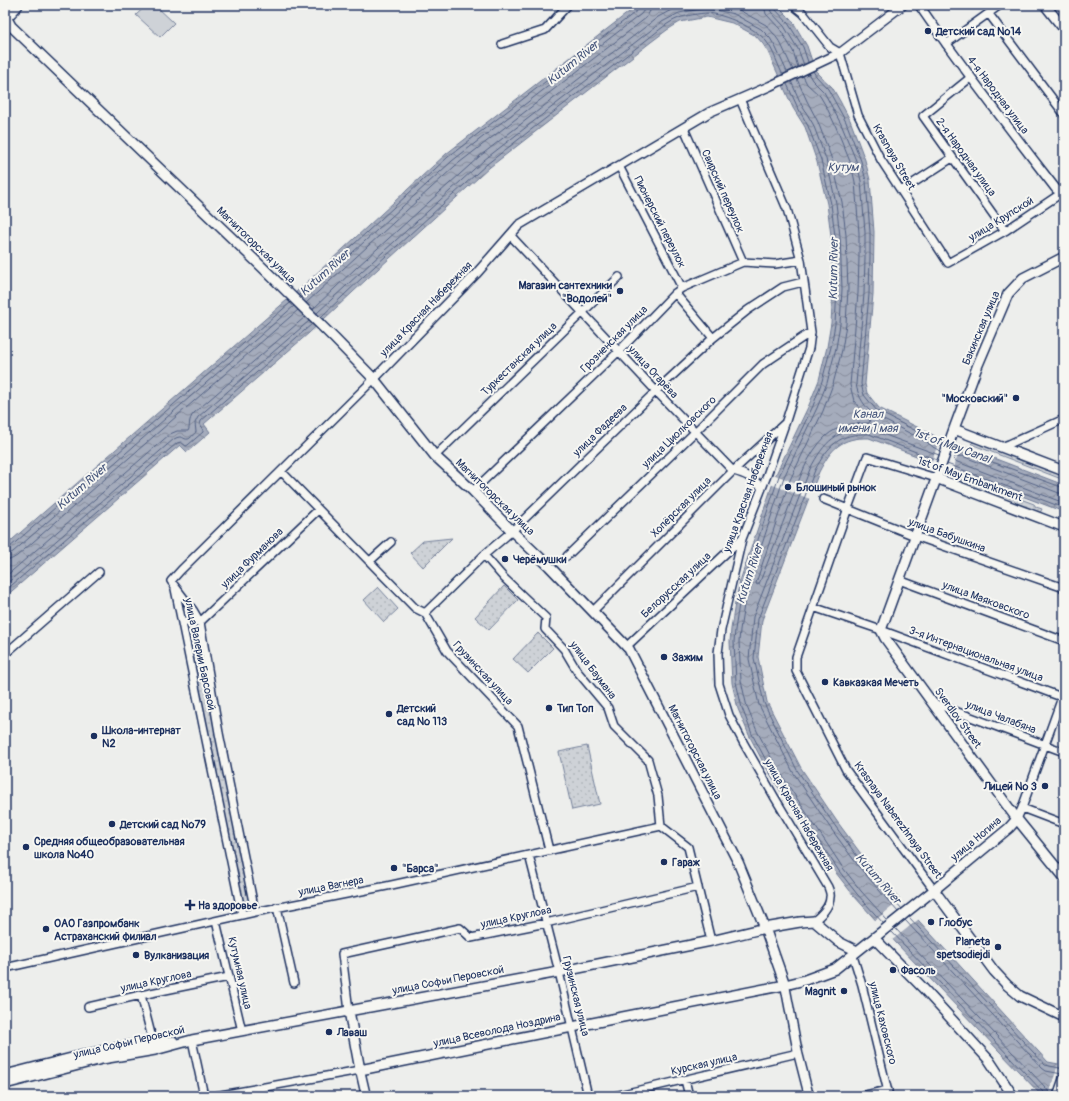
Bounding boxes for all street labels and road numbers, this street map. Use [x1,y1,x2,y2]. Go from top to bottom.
street label: 4-я Народная улица [965,54,1031,136]
street label: 2-я Народная улица [933,115,999,199]
street label: Krasnaya Street [870,122,918,193]
street label: Свирский переулок [699,147,747,235]
street label: Пионерский переулок [631,174,689,270]
street label: улица Крупской [965,194,1036,245]
street label: Магнитогорская улица [214,204,298,286]
street label: улица Красная Набережная [376,259,475,360]
street label: Бакинская улица [960,289,1002,367]
street label: Грозненская улица [578,303,650,375]
street label: Туркестанская улица [479,320,559,398]
street label: улица Огарёва [625,342,681,401]
street label: улица Циолковского [639,393,719,471]
street label: улица Фадеева [569,401,630,460]
street label: улица Красная Набережная [720,430,776,555]
street label: 1st of May Embankment [916,454,1025,504]
street label: Магнитогорская улица [453,456,537,538]
street label: Хопёрская улица [648,474,714,540]
street label: улица Бабушкина [906,515,987,555]
street label: улица Фурманова [218,525,286,592]
street label: Белорусская улица [638,549,714,621]
street label: улица Маяковского [940,578,1031,622]
street label: улица Валерии Барсовой [182,596,218,711]
street label: 3-я Интернациональная улица [907,624,1045,684]
street label: улица Баумана [566,638,619,702]
street label: Грузинская улица [450,639,516,707]
street label: Sverdlov Street [932,685,985,751]
street label: улица Чалабяна [963,697,1038,736]
street label: Магнитогорская улица [665,702,725,802]
street label: улица Красная Набережная [761,756,836,873]
street label: Krasnaya Naberezhnaya Street [851,759,945,881]
street label: улица Ногина [947,814,1004,865]
street label: улица Вагнера [296,873,365,899]
street label: улица Круглова [478,903,553,931]
street label: Кутумная улица [225,935,255,1011]
street label: Грузинская улица [560,955,592,1037]
street label: улица Софьи Перовской [390,963,505,997]
street label: улица Круглова [118,967,193,995]
street label: улица Каховского [866,979,900,1066]
street label: улица Всеволода Ноздрина [431,1010,562,1050]
street label: улица Софьи Перовской [71,1023,186,1061]
street label: Курская улица [670,1050,738,1078]

